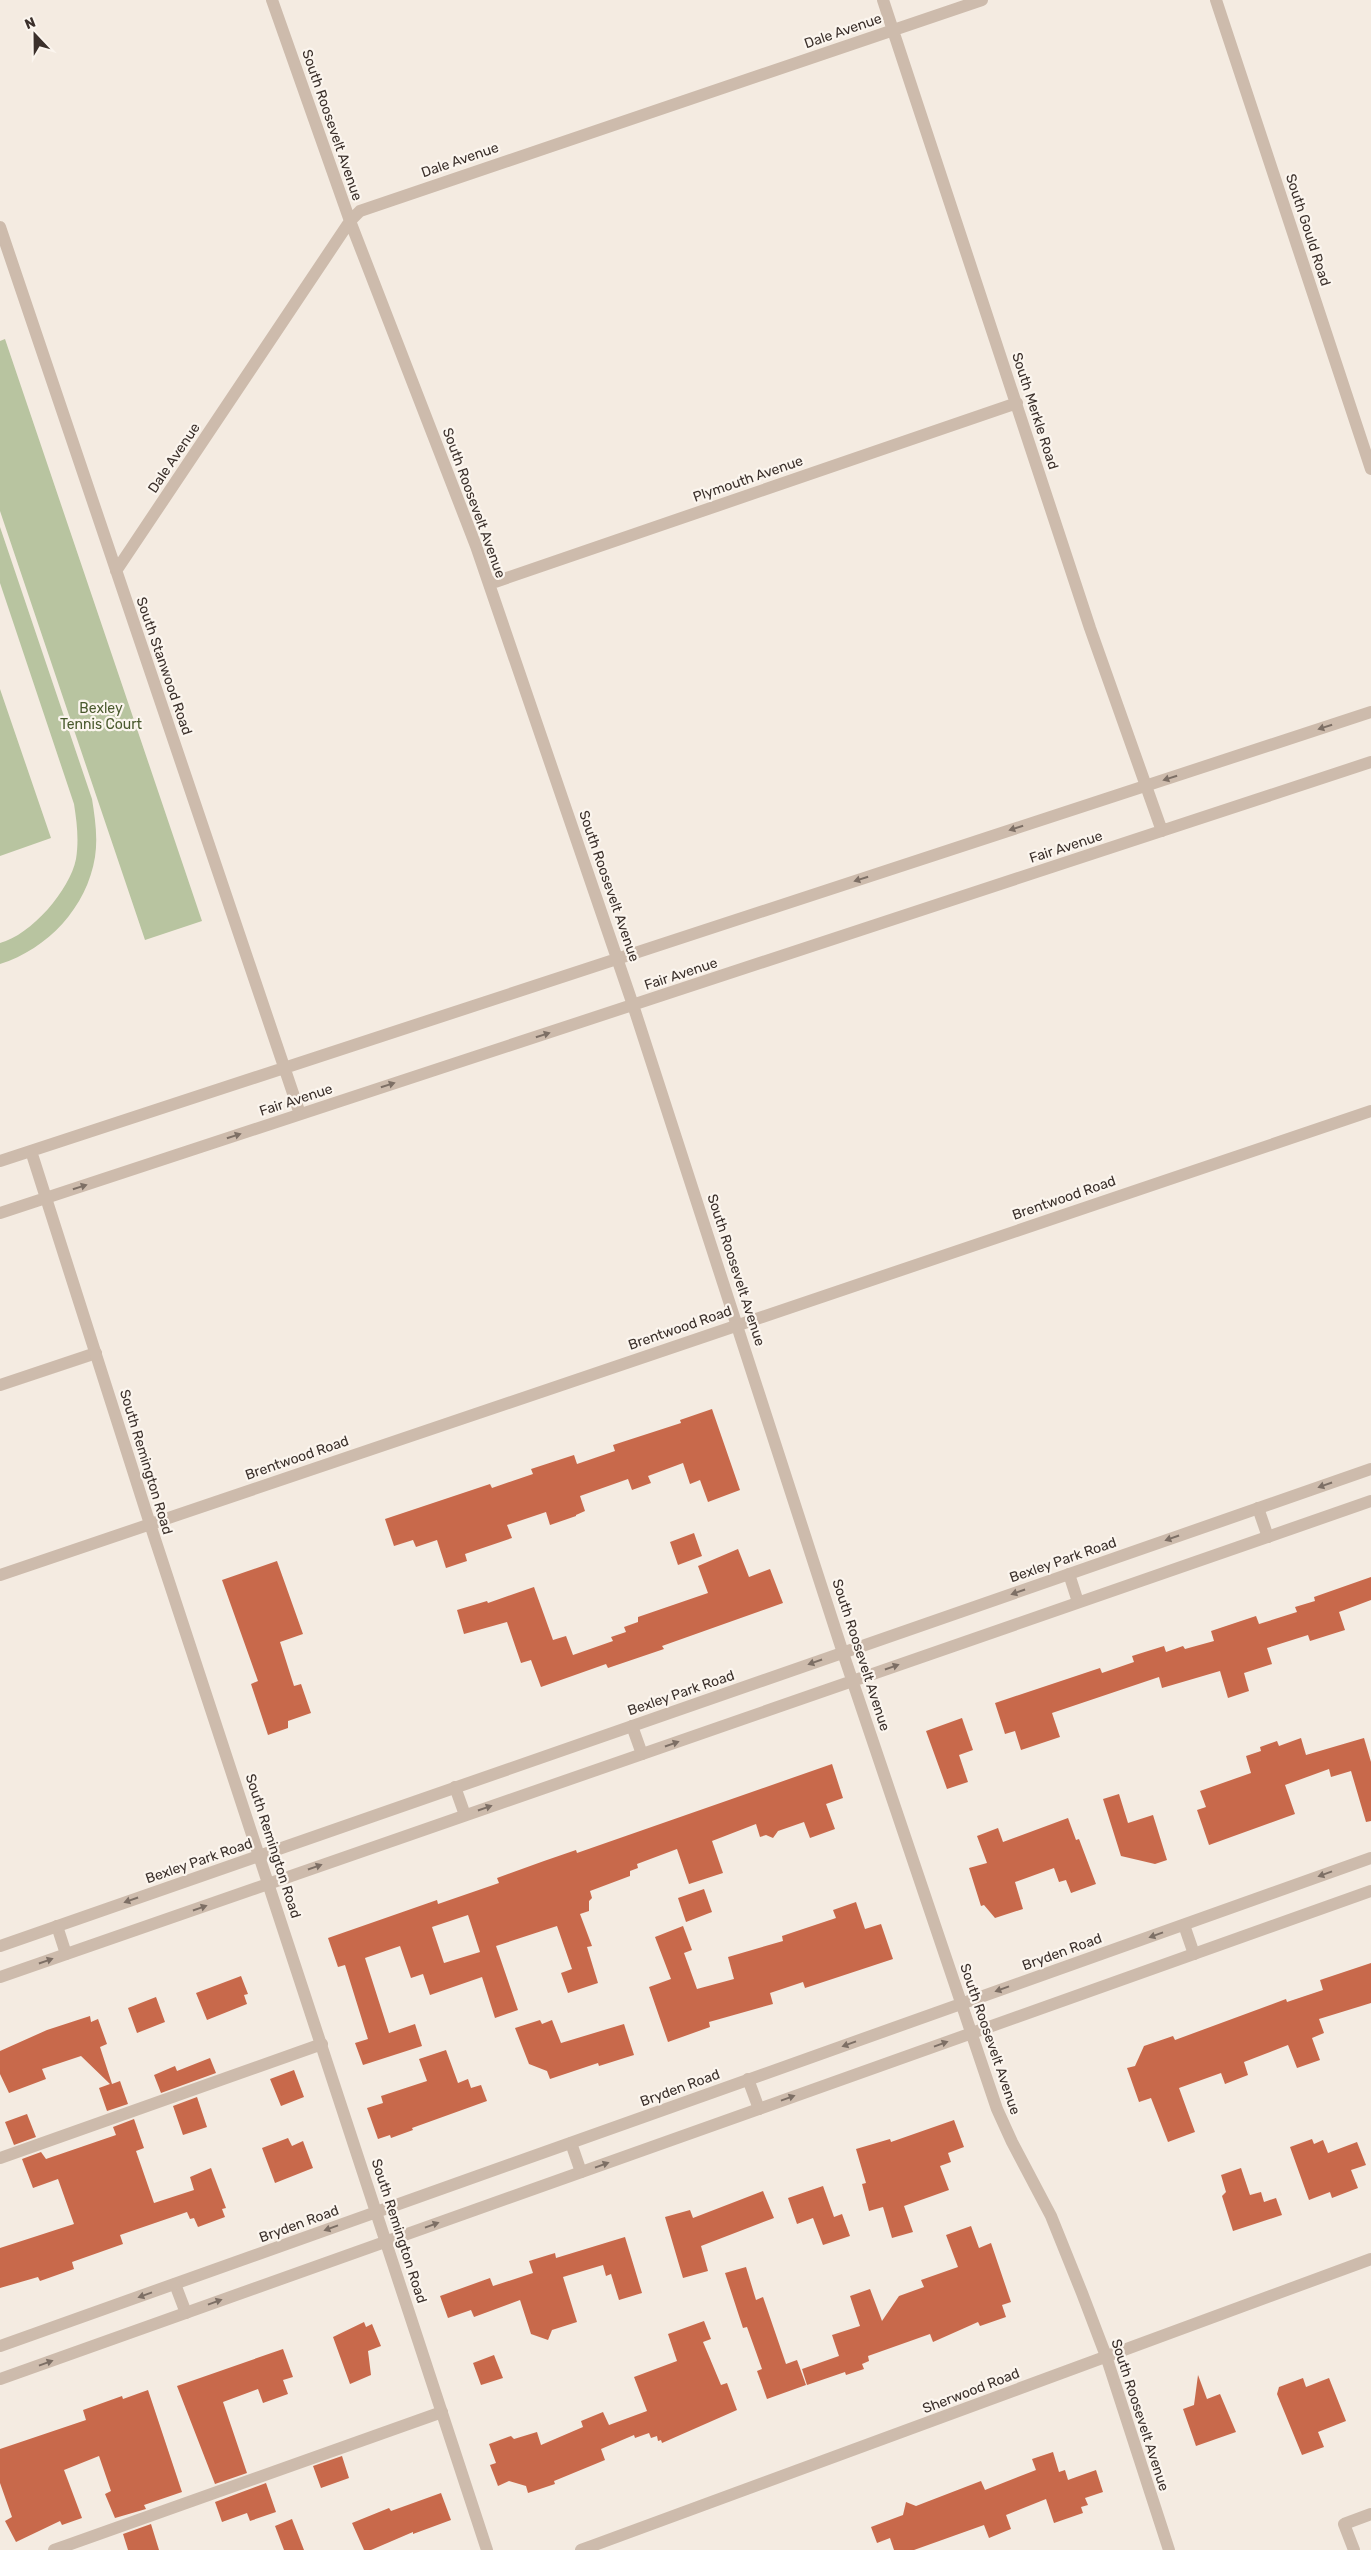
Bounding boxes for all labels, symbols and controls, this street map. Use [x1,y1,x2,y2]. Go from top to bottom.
north arrow [10,10,60,60]
street label: Dale Avenue [802,10,884,52]
text: N [22,14,38,33]
street label: South Roosevelt Avenue [298,47,366,203]
street label: Dale Avenue [419,139,501,181]
street label: South Gould Road [1282,172,1334,288]
street label: South Merkle Road [1008,350,1062,472]
street label: Dale Avenue [144,420,204,496]
street label: South Roosevelt Avenue [439,425,509,581]
street label: Plymouth Avenue [691,452,805,506]
street label: South Stanwood Road [132,595,196,737]
park label: Bexley Tennis Court [60,700,143,733]
one-way arrow [1317,724,1332,731]
one-way arrow [1163,774,1178,782]
street label: South Roosevelt Avenue [575,808,643,964]
one-way arrow [1008,825,1023,833]
street label: Fair Avenue [1027,827,1105,867]
one-way arrow [854,876,869,883]
street label: Fair Avenue [642,954,720,994]
one-way arrow [535,1030,550,1038]
street label: Fair Avenue [257,1080,335,1120]
one-way arrow [381,1081,396,1089]
one-way arrow [227,1132,242,1140]
street label: Brentwood Road [1010,1172,1118,1224]
one-way arrow [72,1183,87,1190]
street label: South Roosevelt Avenue [703,1192,769,1348]
street label: Brentwood Road [626,1302,734,1354]
street label: South Remington Road [116,1387,176,1537]
street label: Brentwood Road [243,1432,351,1484]
one-way arrow [1317,1481,1332,1489]
street label: Bexley Park Road [1007,1534,1119,1586]
one-way arrow [1164,1535,1179,1542]
street label: South Roosevelt Avenue [828,1577,894,1733]
one-way arrow [1010,1588,1025,1596]
one-way arrow [807,1658,822,1666]
one-way arrow [884,1663,899,1670]
street label: Bexley Park Road [625,1667,737,1719]
one-way arrow [665,1740,680,1748]
street label: South Remington Road [242,1772,304,1920]
one-way arrow [478,1804,493,1812]
street label: Bexley Park Road [143,1835,255,1887]
one-way arrow [308,1863,323,1871]
one-way arrow [1317,1870,1332,1878]
one-way arrow [124,1897,139,1904]
one-way arrow [192,1904,207,1911]
street label: Bryden Road [1020,1930,1104,1974]
one-way arrow [1148,1932,1163,1939]
one-way arrow [39,1957,54,1965]
street label: South Roosevelt Avenue [956,1961,1024,2117]
one-way arrow [995,1986,1010,1993]
one-way arrow [934,2040,949,2048]
one-way arrow [842,2041,857,2048]
street label: Bryden Road [638,2066,722,2110]
one-way arrow [780,2094,795,2102]
street label: South Remington Road [368,2157,430,2305]
one-way arrow [594,2161,609,2168]
street label: Bryden Road [257,2202,341,2246]
one-way arrow [425,2221,440,2229]
one-way arrow [323,2224,338,2232]
one-way arrow [137,2291,152,2299]
one-way arrow [208,2298,223,2305]
street label: South Roosevelt Avenue [1107,2337,1173,2493]
one-way arrow [39,2359,54,2367]
street label: Sherwood Road [920,2365,1022,2417]

